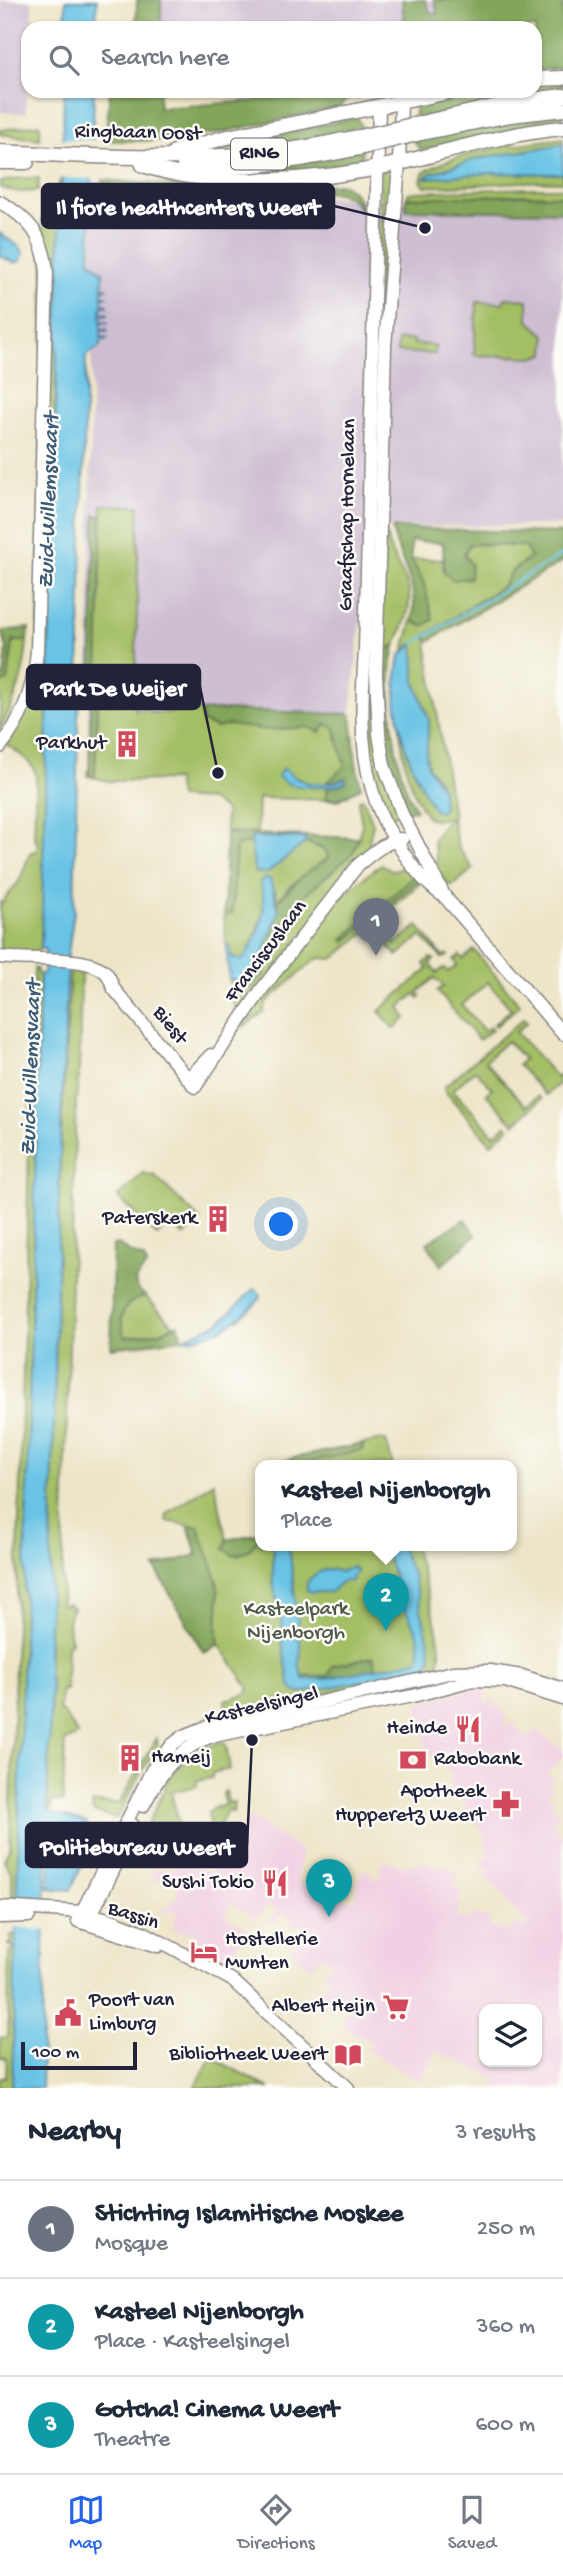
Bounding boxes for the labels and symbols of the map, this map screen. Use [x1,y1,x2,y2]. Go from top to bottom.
street label: Ringbaan Oost [74,120,204,148]
road number: RING [231,138,287,170]
callout: Il fiore healthcenters Weert [42,184,334,228]
text: Il fiore healthcenters Weert [56,196,323,223]
water label: Zuid-Willemsvaart [33,409,67,589]
street label: Graafschap Hornelaan [335,418,363,612]
callout: Park De Weijer [27,665,200,709]
text: Park De Weijer [39,677,188,704]
building icon: Parkhut [112,729,142,759]
place label: Parkhut [35,732,108,757]
street label: Franciscuslaan [220,896,314,1009]
pin: 1 [353,898,399,956]
water label: Zuid-Willemsvaart [15,976,49,1156]
street label: Biest [145,1001,194,1052]
building icon: Paterskerk [203,1204,233,1234]
place label: Paterskerk [101,1207,200,1232]
your location [264,1207,298,1241]
pin: 2 [363,1573,409,1631]
park label: Kasteelpark Nijenborgh [244,1598,351,1647]
street label: Kasteelsingel [203,1682,321,1732]
restaurant icon: Heinde [453,1714,483,1744]
place label: Heinde [387,1717,448,1742]
building icon: Hameij [115,1743,145,1773]
bank icon: Rabobank [398,1745,428,1775]
place label: Hameij [151,1746,211,1771]
place label: Rabobank [434,1748,523,1773]
place label: Apotheek Hupperetz Weert [335,1780,488,1829]
pharmacy icon: Apotheek Hupperetz Weert [491,1789,521,1819]
callout: Politiebureau Weert [26,1823,247,1867]
text: Politiebureau Weert [38,1836,236,1863]
pin: 3 [306,1859,352,1917]
restaurant icon: Sushi Tokio [260,1868,290,1898]
place label: Sushi Tokio [162,1871,254,1896]
street label: Bassin [103,1897,162,1937]
place label: Hostellerie Munten [225,1928,319,1977]
hotel icon: Hostellerie Munten [189,1937,219,1967]
place label: Poort van Limburg [88,1989,174,2038]
supermarket icon: Albert Heijn [381,1992,411,2022]
place label: Albert Heijn [272,1995,375,2020]
public building icon: Poort van Limburg [53,1998,83,2028]
scale bar [21,2039,136,2071]
library icon: Bibliotheek Weert [333,2040,363,2070]
place label: Bibliotheek Weert [168,2043,329,2068]

